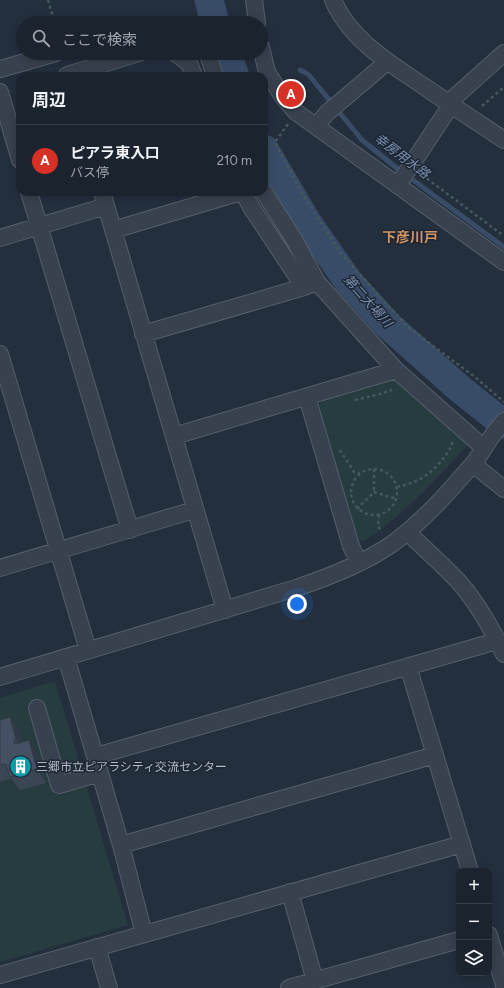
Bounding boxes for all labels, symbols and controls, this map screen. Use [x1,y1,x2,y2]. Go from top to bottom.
search box [16,16,268,60]
icon: search [30,27,52,49]
text: ここで検索 [62,31,137,49]
pin: A [278,79,304,109]
text: 周辺 [32,90,66,110]
water label: 幸房用水路 [372,130,433,182]
text: ピアラ東入口 [70,144,160,162]
text: A [40,153,50,168]
text: 210 m [217,153,252,168]
text: バス停 [70,165,109,180]
district label: 下彦川戸 [382,229,438,246]
water label: 第二大場川 [341,272,397,332]
your location [287,594,307,614]
building icon: 三郷市立ピアラシティ交流センター [8,754,34,780]
place label: 三郷市立ピアラシティ交流センター [36,760,227,774]
map controls [456,868,492,976]
button: + [456,868,492,904]
button: − [456,904,492,940]
button: layers [456,940,492,976]

